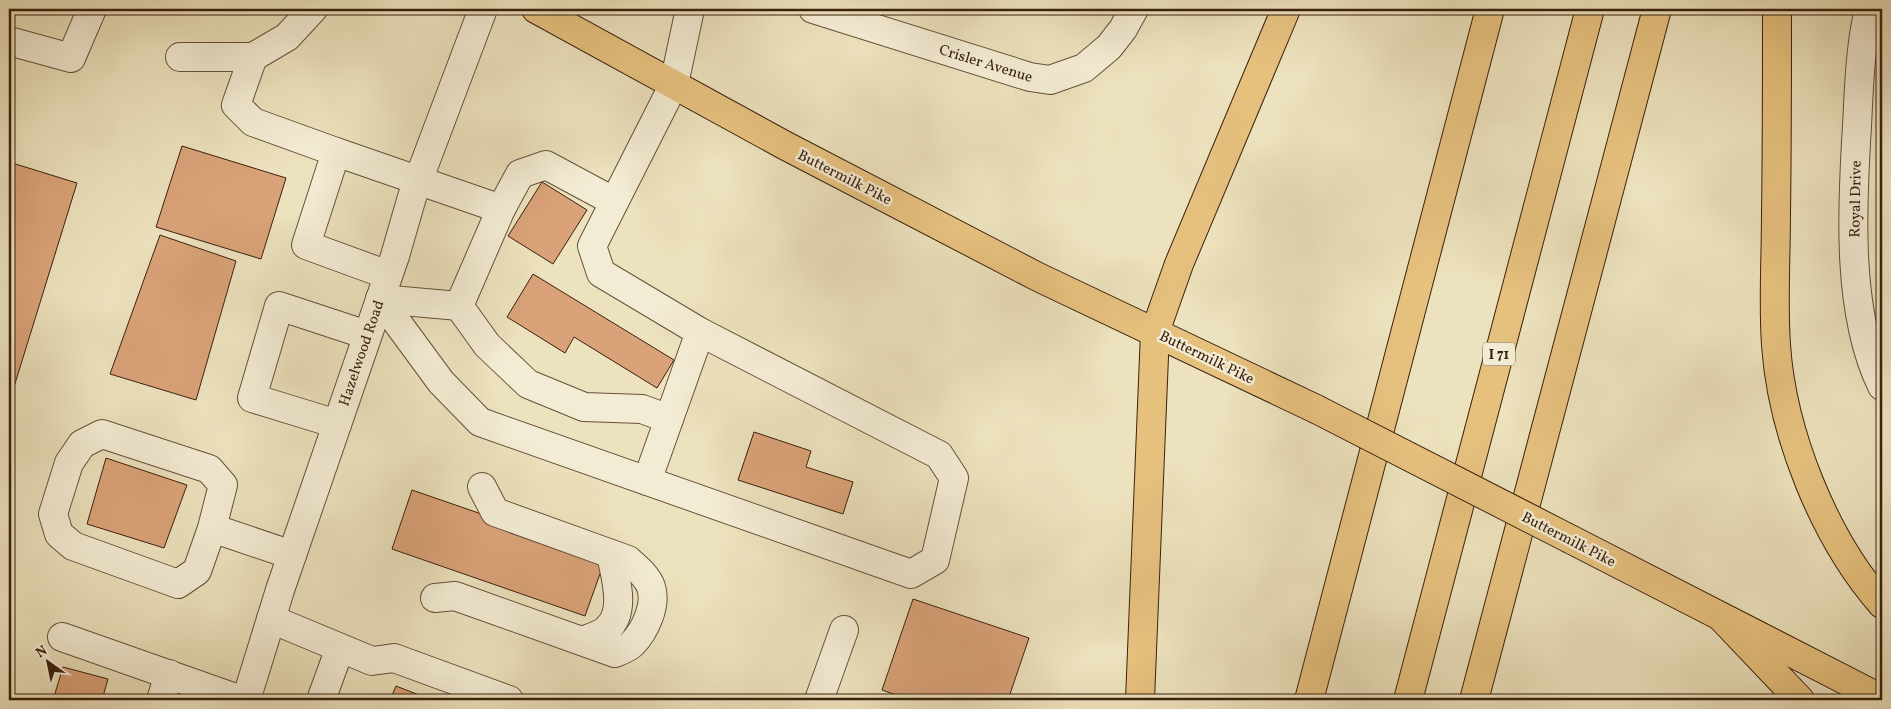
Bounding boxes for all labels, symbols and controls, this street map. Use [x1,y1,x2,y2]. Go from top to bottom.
street label: Crisler Avenue [936,40,1035,89]
street label: Buttermilk Pike [794,146,895,211]
street label: Royal Drive [1845,160,1868,238]
street label: Hazelwood Road [334,298,390,409]
street label: Buttermilk Pike [1155,326,1257,390]
road number: I 71 [1483,342,1515,366]
street label: Buttermilk Pike [1518,508,1619,573]
north arrow [22,636,72,686]
text: N [32,642,51,663]

